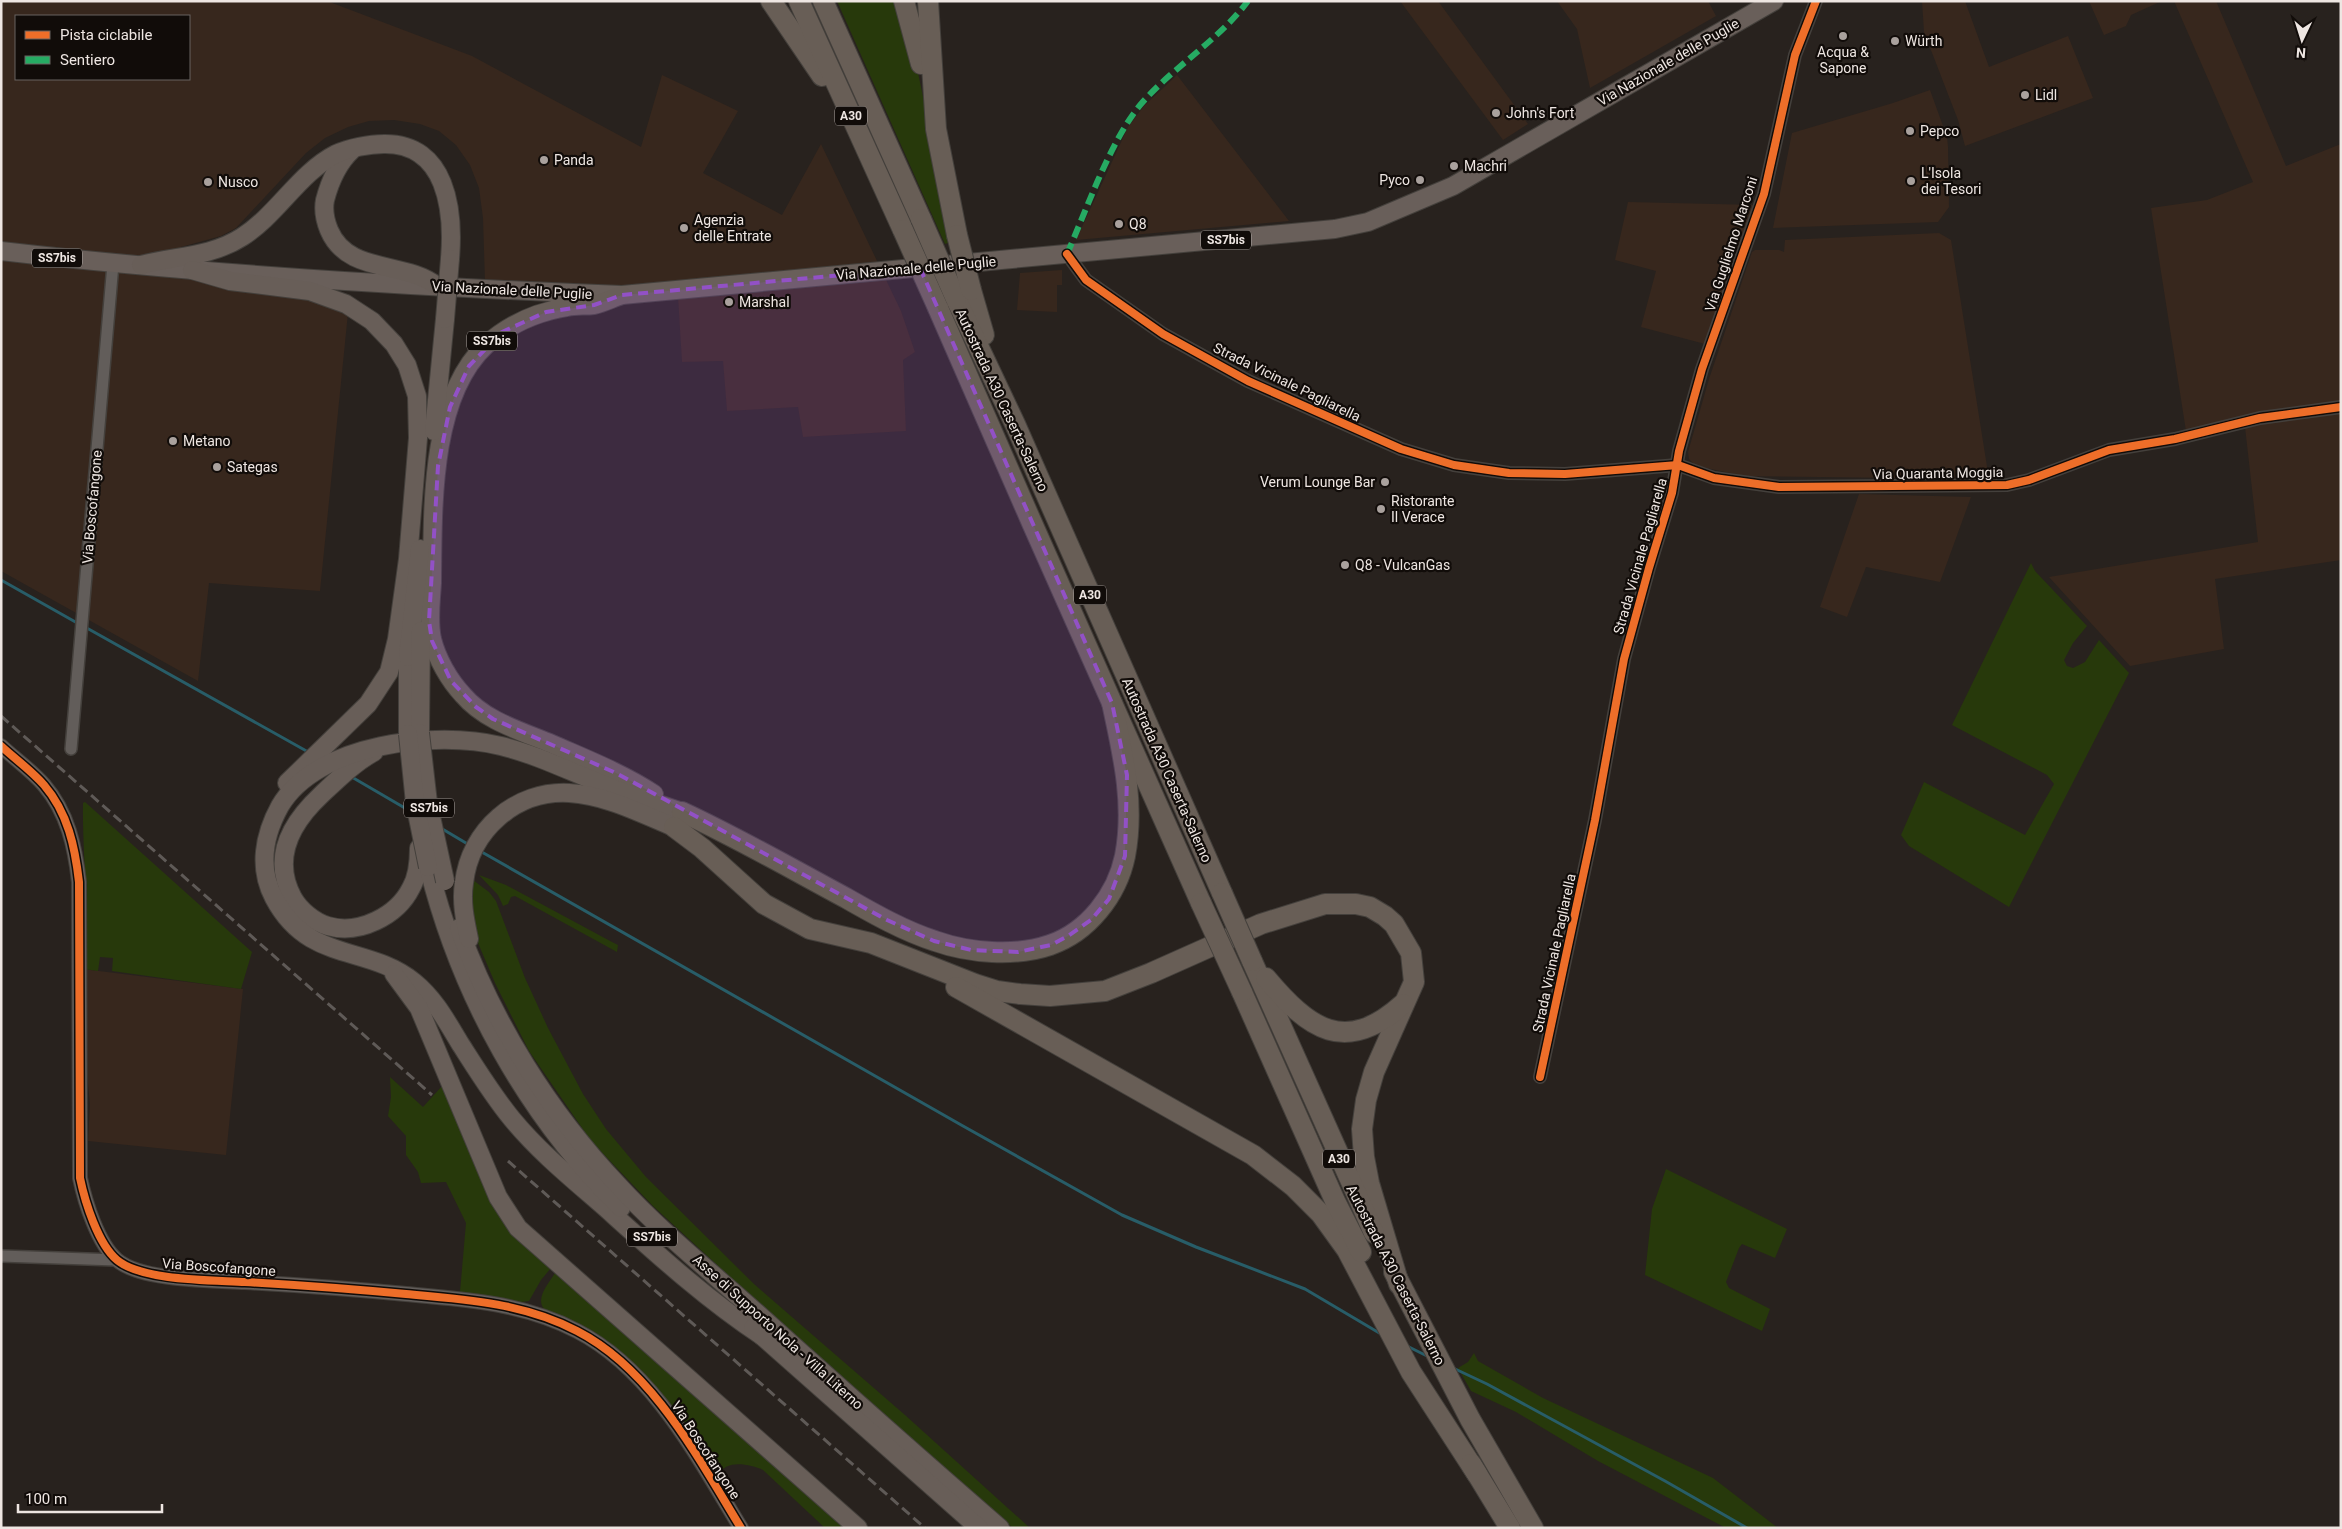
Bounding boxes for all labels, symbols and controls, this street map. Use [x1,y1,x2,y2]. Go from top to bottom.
legend [15,15,190,80]
street label: Via Nazionale delle Puglie [1594,15,1742,109]
north arrow [2277,15,2327,65]
text: Pista ciclabile [60,26,153,44]
marker: Acqua & Sapone [1837,30,1849,42]
place label: Würth [1905,33,1942,49]
marker: Würth [1889,35,1901,47]
place label: Acqua & Sapone [1817,44,1869,76]
text: N [2296,45,2307,61]
text: Sentiero [60,51,115,69]
place label: Lidl [2035,87,2057,103]
marker: Lidl [2019,89,2031,101]
place label: John's Fort [1506,105,1575,121]
road number: A30 [835,106,867,125]
marker: John's Fort [1490,107,1502,119]
place label: Pepco [1920,123,1959,139]
marker: Pepco [1904,125,1916,137]
place label: Panda [554,152,594,168]
marker: Panda [538,154,550,166]
place label: Machri [1464,158,1507,174]
marker: Machri [1448,160,1460,172]
place label: L'Isola dei Tesori [1921,165,1981,197]
place label: Pyco [1379,172,1410,188]
place label: Nusco [218,174,258,190]
marker: Pyco [1414,174,1426,186]
street label: Via Guglielmo Marconi [1702,175,1760,313]
marker: L'Isola dei Tesori [1905,175,1917,187]
marker: Nusco [202,176,214,188]
place label: Agenzia delle Entrate [694,212,771,244]
place label: Q8 [1129,216,1147,232]
marker: Q8 [1113,218,1125,230]
marker: Agenzia delle Entrate [678,222,690,234]
road number: SS7bis [1201,230,1251,250]
road number: SS7bis [32,248,82,268]
street label: Via Nazionale delle Puglie [835,253,997,283]
street label: Via Nazionale delle Puglie [431,278,593,302]
place label: Marshal [739,294,790,310]
marker: Marshal [723,296,735,308]
street label: Autostrada A30 Caserta-Salerno [952,306,1052,494]
road number: SS7bis [467,332,517,351]
street label: Strada Vicinale Pagliarella [1211,339,1363,425]
place label: Metano [183,433,231,449]
marker: Metano [167,435,179,447]
street label: Via Boscofangone [79,450,105,564]
place label: Sategas [227,459,278,475]
marker: Sategas [211,461,223,473]
street label: Via Quaranta Moggia [1872,464,2004,482]
place label: Verum Lounge Bar [1260,474,1375,490]
marker: Verum Lounge Bar [1379,476,1391,488]
street label: Strada Vicinale Pagliarella [1610,476,1670,636]
place label: Ristorante Il Verace [1391,493,1455,525]
marker: Ristorante Il Verace [1375,503,1387,515]
place label: Q8 - VulcanGas [1355,557,1450,573]
marker: Q8 - VulcanGas [1339,559,1351,571]
road number: A30 [1074,586,1106,604]
street label: Autostrada A30 Caserta-Salerno [1119,675,1215,865]
road number: SS7bis [404,798,454,818]
street label: Strada Vicinale Pagliarella [1529,872,1579,1034]
road number: A30 [1323,1150,1355,1168]
street label: Autostrada A30 Caserta-Salerno [1343,1182,1449,1368]
road number: SS7bis [627,1228,677,1246]
street label: Asse di Supporto Nola - Villa Literno [690,1251,866,1413]
street label: Via Boscofangone [162,1255,276,1279]
street label: Via Boscofangone [668,1398,744,1502]
scale bar [18,1482,161,1514]
text: 100 m [25,1490,67,1508]

